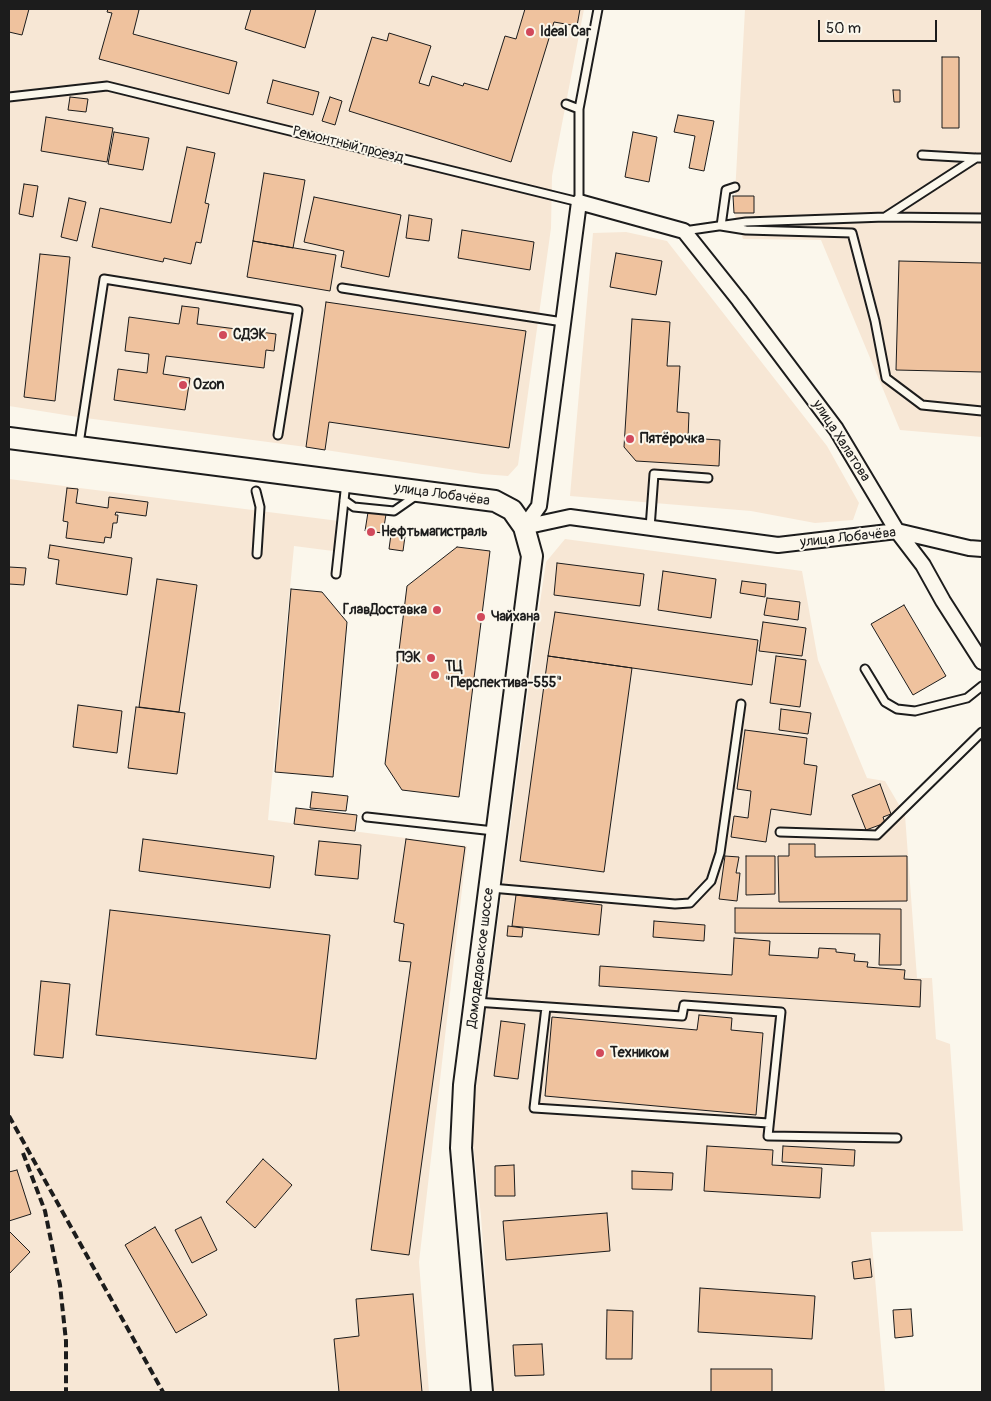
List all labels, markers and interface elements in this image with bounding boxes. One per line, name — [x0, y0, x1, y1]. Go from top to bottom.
scale bar — [821, 10, 940, 42]
text: 50 m — [826, 19, 861, 38]
place label: Ideal Car — [540, 24, 591, 40]
marker: Ideal Car — [524, 26, 536, 38]
street label: Ремонтный проезд — [291, 123, 405, 167]
place label: СДЭК — [233, 327, 266, 343]
marker: СДЭК — [217, 329, 229, 341]
place label: Ozon — [193, 377, 224, 393]
marker: Ozon — [177, 379, 189, 391]
street label: улица Халатова — [808, 397, 874, 485]
place label: Пятёрочка — [640, 431, 704, 447]
marker: Пятёрочка — [624, 433, 636, 445]
street label: улица Лобачёва — [393, 480, 491, 510]
place label: Нефтьмагистраль — [381, 524, 488, 540]
street label: улица Лобачёва — [799, 525, 897, 551]
marker: Нефтьмагистраль — [365, 526, 377, 538]
place label: ГлавДоставка — [343, 602, 427, 618]
marker: ГлавДоставка — [431, 604, 443, 616]
place label: Чайхана — [491, 609, 540, 625]
marker: Чайхана — [475, 611, 487, 623]
place label: ПЭК — [396, 650, 421, 666]
marker: ПЭК — [425, 652, 437, 664]
place label: ТЦ "Перспектива-555" — [445, 659, 562, 692]
marker: ТЦ "Перспектива-555" — [429, 669, 441, 681]
street label: Домодедовское шоссе — [464, 887, 498, 1029]
place label: Техником — [610, 1045, 669, 1061]
marker: Техником — [594, 1047, 606, 1059]

